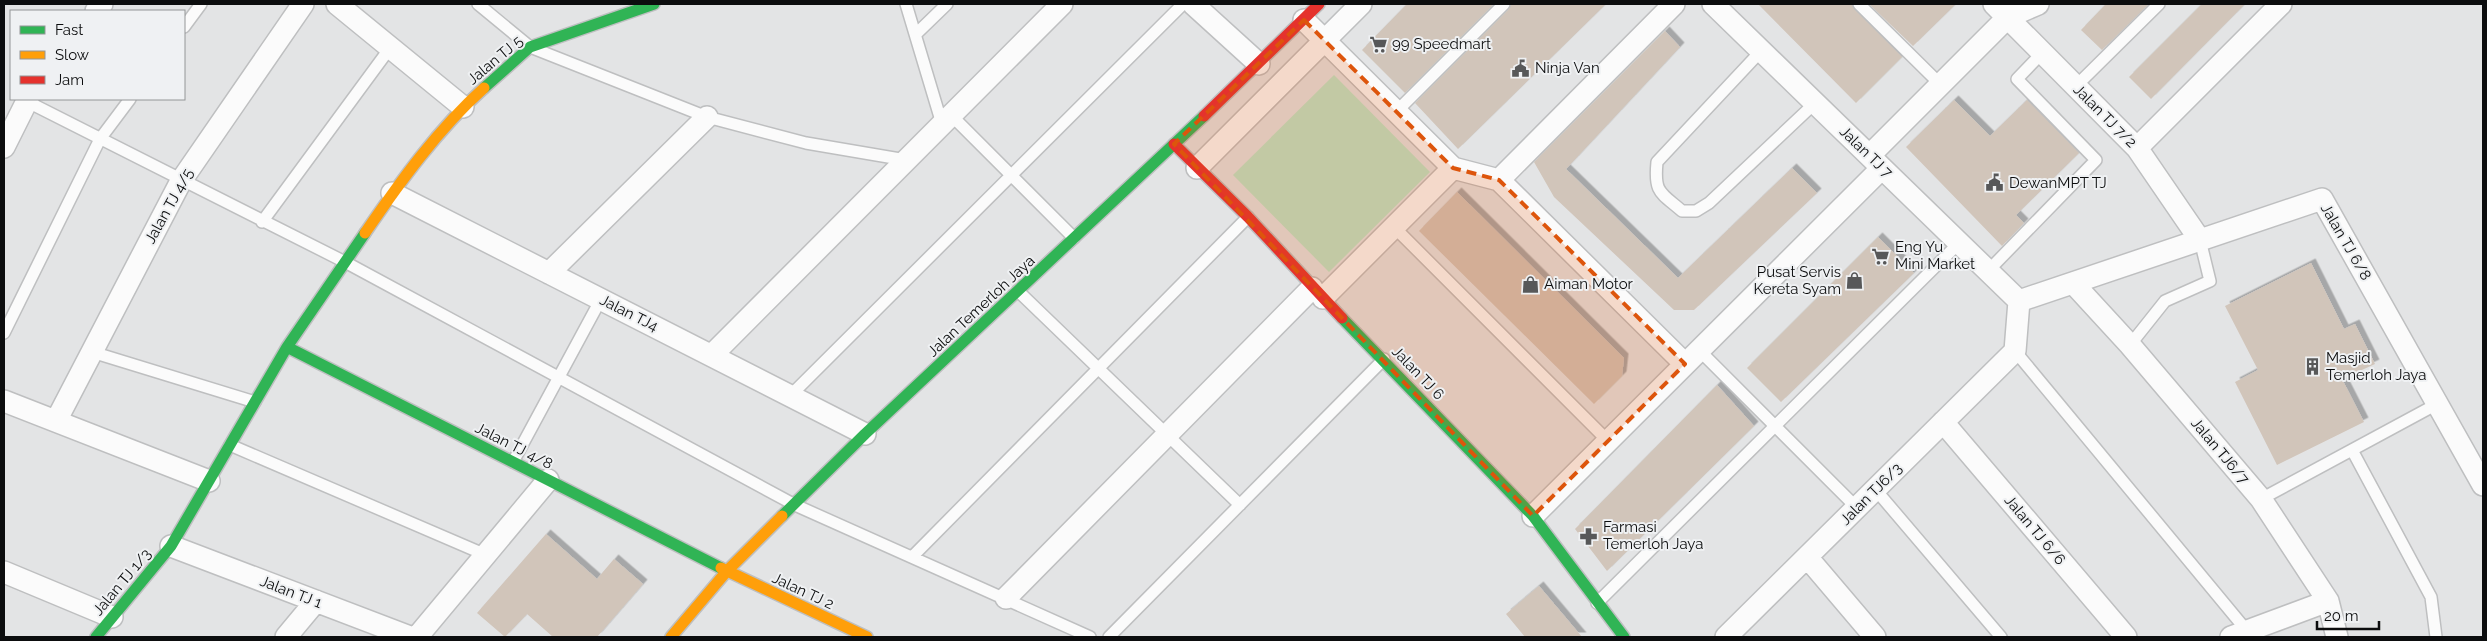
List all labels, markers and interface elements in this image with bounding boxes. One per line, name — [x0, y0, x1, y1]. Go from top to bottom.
legend — [10, 10, 185, 100]
text: Fast — [55, 21, 83, 39]
street label: Jalan TJ 5 — [464, 32, 526, 88]
supermarket icon: 99 Speedmart — [1368, 34, 1388, 54]
place label: 99 Speedmart — [1392, 35, 1491, 53]
text: Slow — [55, 46, 89, 64]
public building icon: Ninja Van — [1511, 58, 1531, 78]
place label: Ninja Van — [1535, 59, 1600, 77]
text: Jam — [55, 71, 84, 89]
street label: Jalan TJ 7/2 — [2070, 81, 2141, 152]
street label: Jalan TJ 7 — [1836, 122, 1896, 182]
street label: Jalan TJ 4/5 — [141, 165, 197, 247]
public building icon: DewanMPT TJ — [1985, 173, 2005, 193]
place label: DewanMPT TJ — [2009, 174, 2107, 192]
street label: Jalan TJ 6/8 — [2317, 201, 2375, 284]
place label: Eng Yu Mini Market — [1895, 238, 1975, 273]
supermarket icon: Eng Yu Mini Market — [1871, 246, 1891, 266]
street label: Jalan Temerloh Jaya — [924, 252, 1038, 360]
place label: Pusat Servis Kereta Syam — [1754, 263, 1841, 298]
shop icon: Pusat Servis Kereta Syam — [1845, 271, 1865, 291]
shop icon: Aiman Motor — [1520, 274, 1540, 294]
place label: Aiman Motor — [1544, 275, 1634, 293]
street label: Jalan TJ4 — [597, 291, 661, 335]
street label: Jalan TJ 6 — [1388, 342, 1448, 404]
place label: Masjid Temerloh Jaya — [2326, 349, 2426, 384]
building icon: Masjid Temerloh Jaya — [2302, 357, 2322, 377]
street label: Jalan TJ6/7 — [2187, 414, 2253, 488]
street label: Jalan TJ 4/8 — [472, 419, 556, 473]
street label: Jalan TJ6/3 — [1836, 459, 1906, 529]
street label: Jalan TJ 6/6 — [2001, 492, 2069, 568]
place label: Farmasi Temerloh Jaya — [1603, 518, 1703, 553]
pharmacy icon: Farmasi Temerloh Jaya — [1579, 526, 1599, 546]
street label: Jalan TJ 1/3 — [89, 545, 155, 619]
street label: Jalan TJ 2 — [769, 569, 837, 613]
street label: Jalan TJ 1 — [258, 572, 325, 612]
scale bar — [2317, 598, 2380, 630]
text: 20 m — [2324, 607, 2359, 625]

